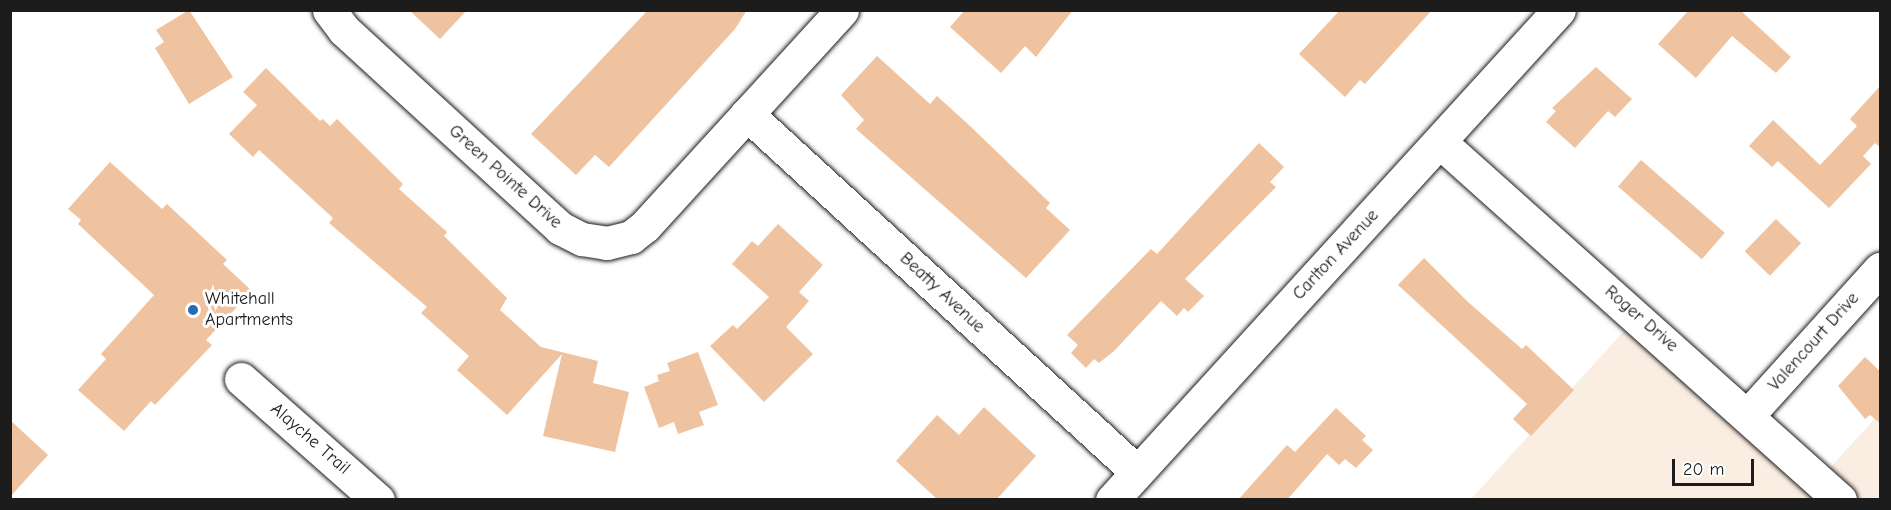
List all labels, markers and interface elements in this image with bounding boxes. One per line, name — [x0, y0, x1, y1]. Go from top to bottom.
street label: Green Pointe Drive — [444, 120, 566, 234]
street label: Carlton Avenue — [1288, 205, 1384, 305]
street label: Beatty Avenue — [895, 248, 989, 338]
street label: Roger Drive — [1600, 281, 1682, 357]
street label: Valencourt Drive — [1764, 288, 1864, 396]
place label: Whitehall Apartments — [205, 289, 293, 332]
marker: Whitehall Apartments — [186, 303, 200, 317]
street label: Alayche Trail — [266, 399, 354, 479]
scale bar — [1675, 447, 1758, 485]
text: 20 m — [1683, 459, 1724, 480]

